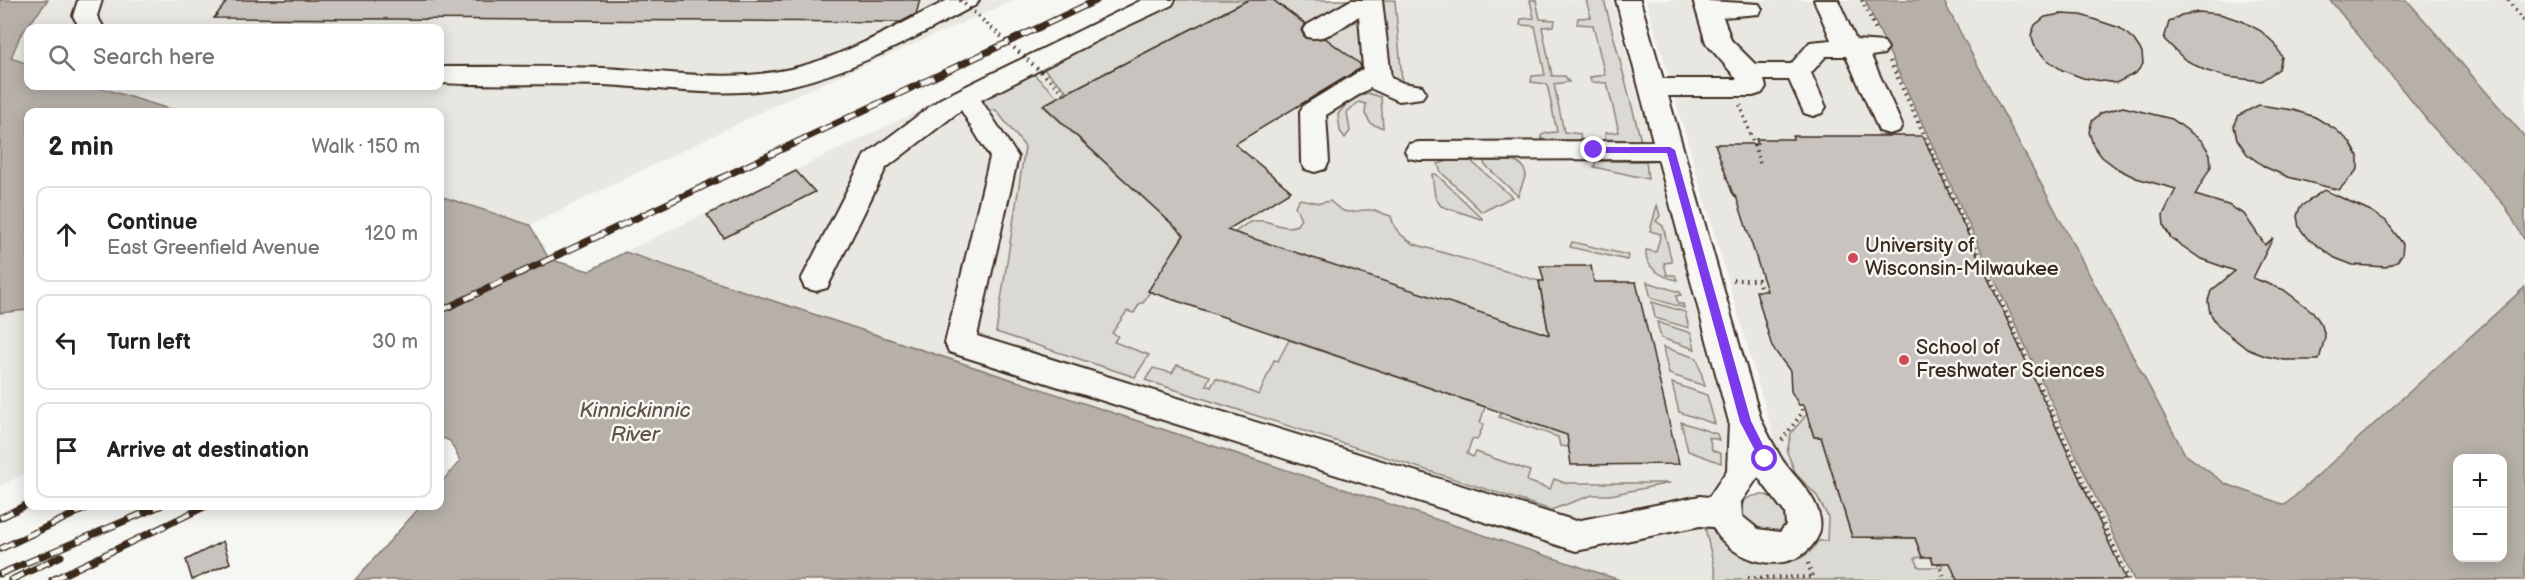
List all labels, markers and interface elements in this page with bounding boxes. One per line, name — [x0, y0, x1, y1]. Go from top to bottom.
search box — [24, 24, 444, 90]
icon: search — [45, 41, 78, 74]
text: Search here — [93, 44, 215, 71]
text: 2 min — [48, 132, 114, 163]
text: Walk · 150 m — [311, 135, 420, 159]
route end — [1580, 136, 1606, 162]
text: Continue — [107, 209, 197, 236]
icon: ahead — [50, 218, 83, 251]
text: 120 m — [365, 222, 418, 246]
place label: University of Wisconsin-Milwaukee — [1865, 234, 2059, 281]
text: East Greenfield Avenue — [107, 236, 320, 260]
marker: University of Wisconsin-Milwaukee — [1846, 251, 1860, 265]
icon: left — [50, 326, 83, 359]
text: Turn left — [107, 329, 191, 356]
text: 30 m — [372, 330, 418, 354]
place label: School of Freshwater Sciences — [1916, 336, 2105, 383]
marker: School of Freshwater Sciences — [1897, 353, 1911, 367]
water label: Kinnickinnic River — [579, 398, 691, 447]
icon: arrive — [50, 434, 83, 467]
text: Arrive at destination — [107, 437, 309, 464]
route start — [1751, 445, 1777, 471]
map controls — [2453, 454, 2507, 562]
button: + — [2453, 454, 2507, 508]
button: − — [2453, 508, 2507, 562]

